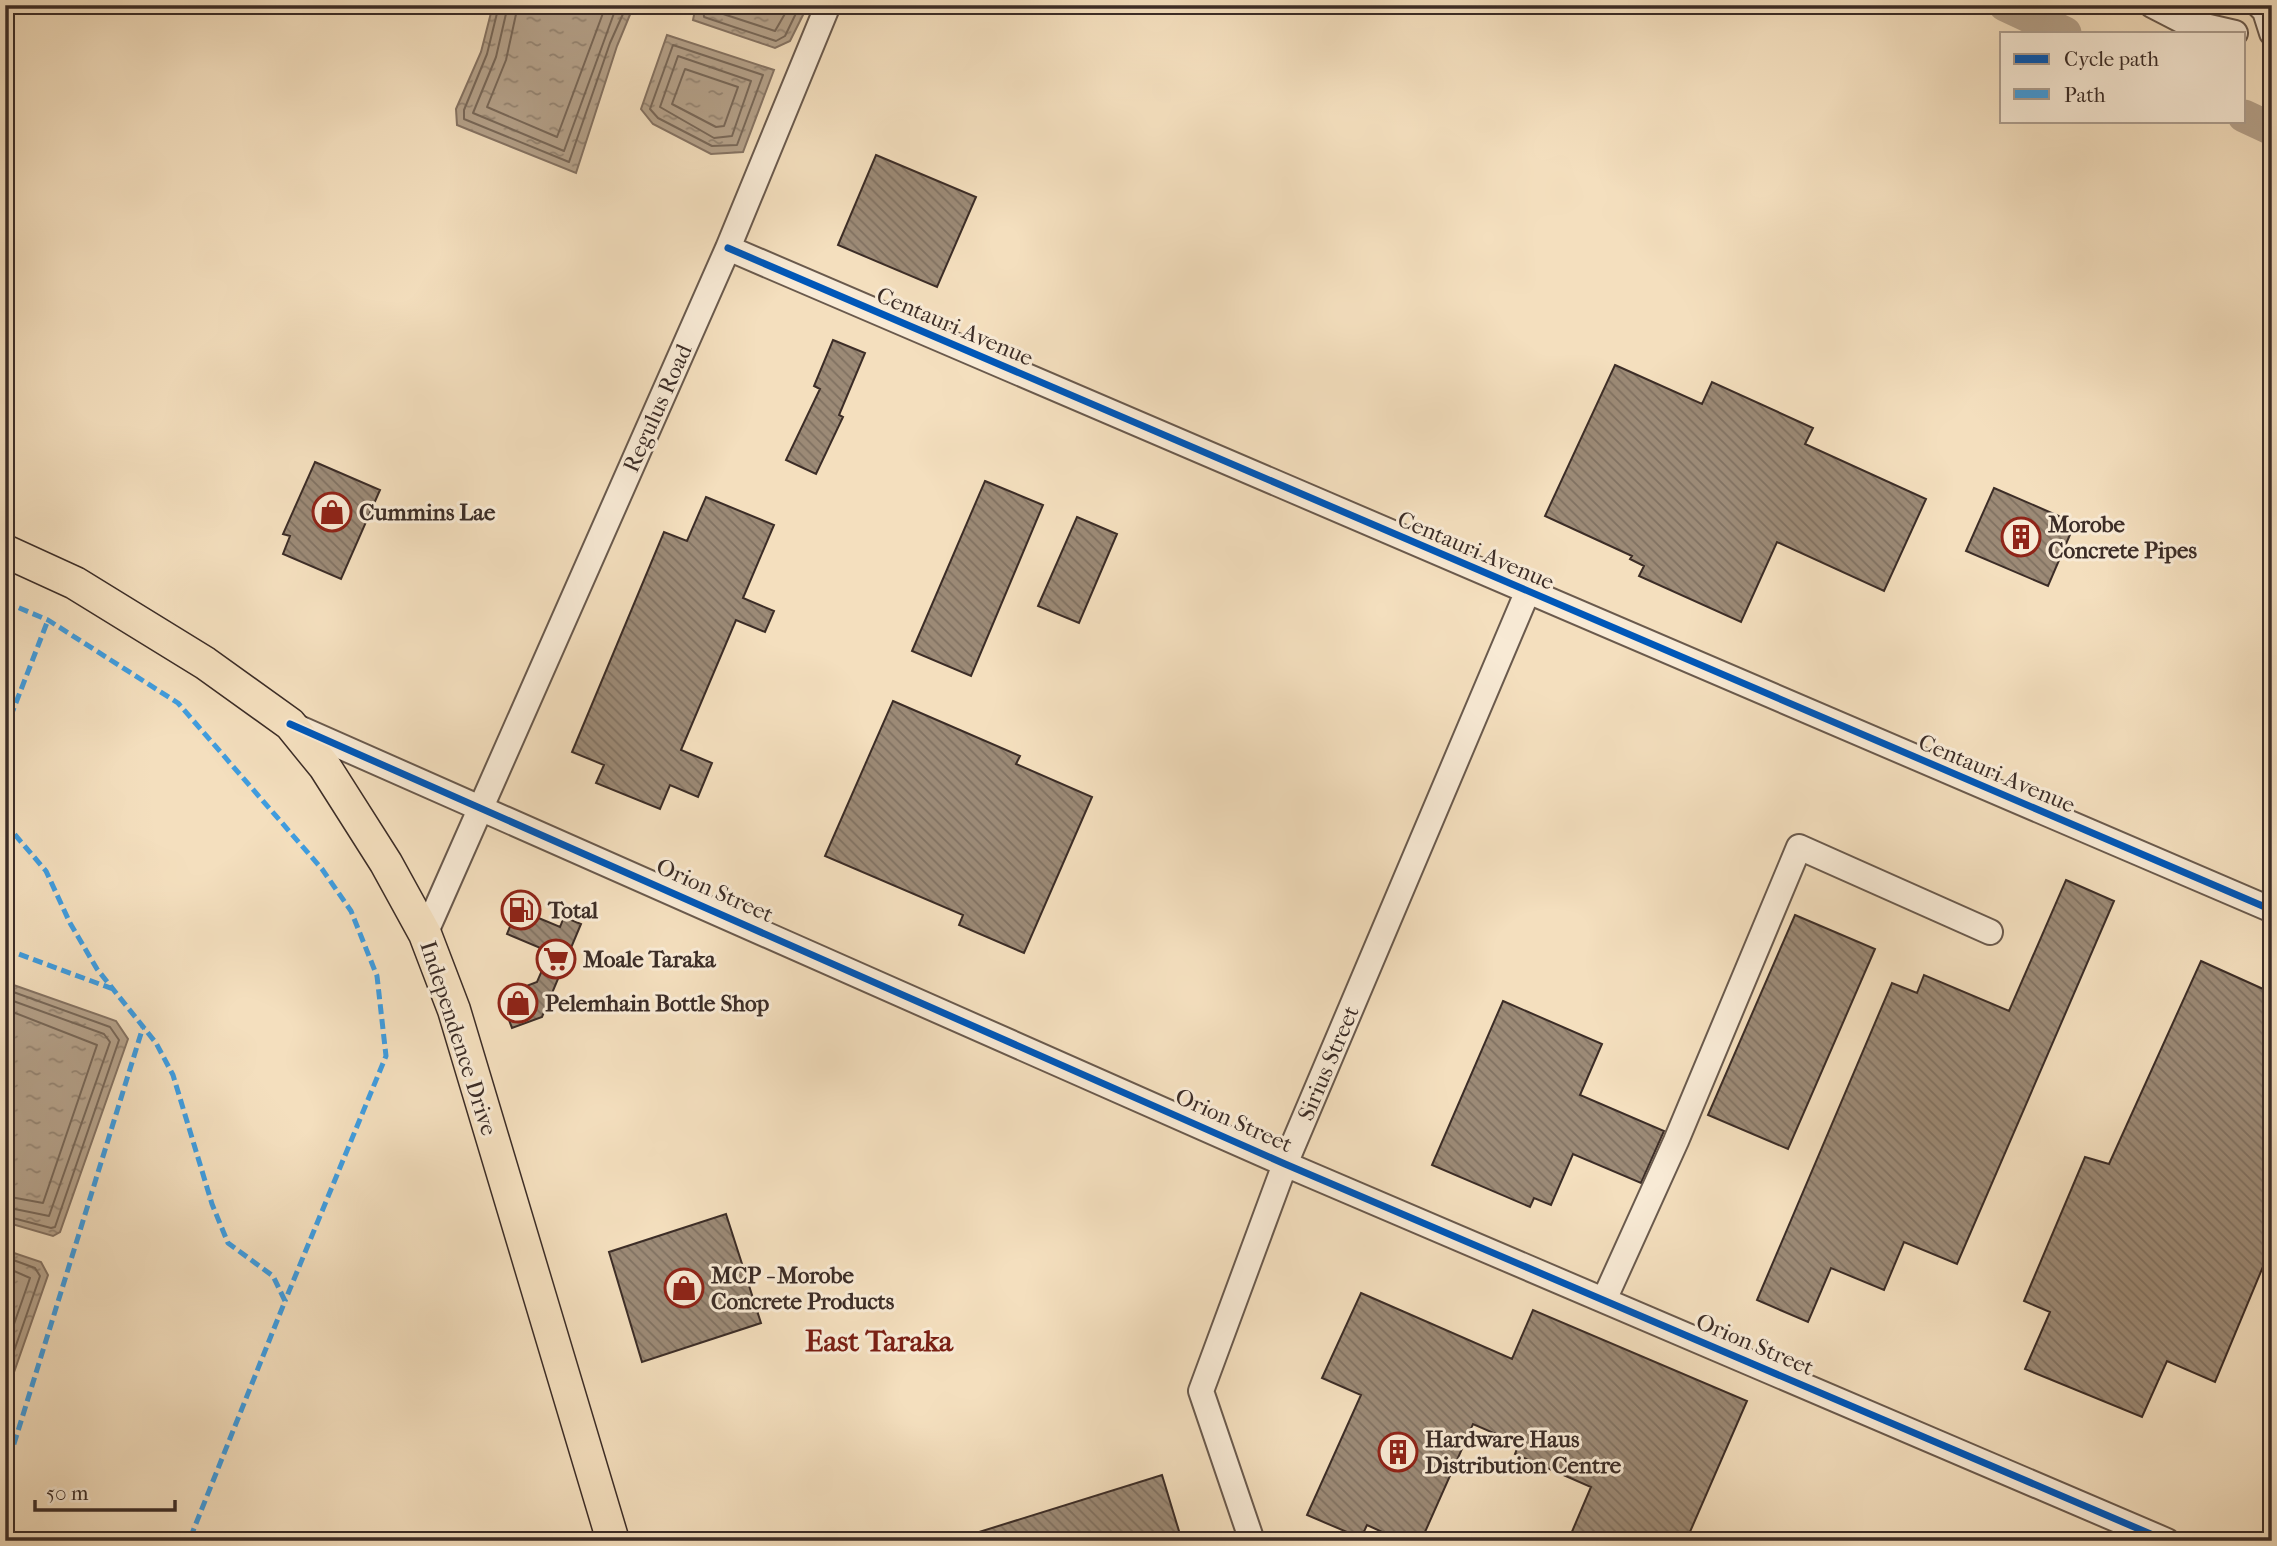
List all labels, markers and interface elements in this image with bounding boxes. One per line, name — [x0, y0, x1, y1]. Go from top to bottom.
legend — [2000, 32, 2246, 122]
text: Cycle path — [2064, 47, 2159, 71]
text: Path — [2064, 83, 2106, 107]
street label: Centauri Avenue — [872, 281, 1037, 372]
street label: Regulus Road — [617, 340, 698, 476]
shop icon: Cummins Lae — [311, 491, 353, 533]
place label: Cummins Lae — [359, 499, 496, 526]
street label: Centauri Avenue — [1393, 505, 1558, 596]
place label: Morobe Concrete Pipes — [2048, 511, 2197, 564]
building icon: Morobe Concrete Pipes — [2000, 516, 2042, 558]
street label: Centauri Avenue — [1914, 728, 2079, 819]
street label: Orion Street — [652, 853, 777, 928]
fuel station icon: Total — [500, 889, 542, 931]
place label: Total — [547, 897, 599, 924]
street label: Independence Drive — [414, 937, 503, 1139]
supermarket icon: Moale Taraka — [535, 938, 577, 980]
place label: Moale Taraka — [583, 946, 717, 973]
shop icon: Pelemhain Bottle Shop — [497, 982, 539, 1024]
place label: Pelemhain Bottle Shop — [545, 990, 770, 1017]
street label: Sirius Street — [1292, 1002, 1365, 1125]
street label: Orion Street — [1171, 1083, 1296, 1158]
place label: MCP - Morobe Concrete Products — [711, 1262, 895, 1315]
shop icon: MCP - Morobe Concrete Products — [663, 1267, 705, 1309]
street label: Orion Street — [1692, 1308, 1818, 1381]
district label: East Taraka — [805, 1324, 954, 1359]
place label: Hardware Haus Distribution Centre — [1425, 1426, 1622, 1479]
building icon: Hardware Haus Distribution Centre — [1377, 1431, 1419, 1473]
scale bar — [35, 1469, 175, 1513]
text: 50 m — [46, 1481, 89, 1505]

